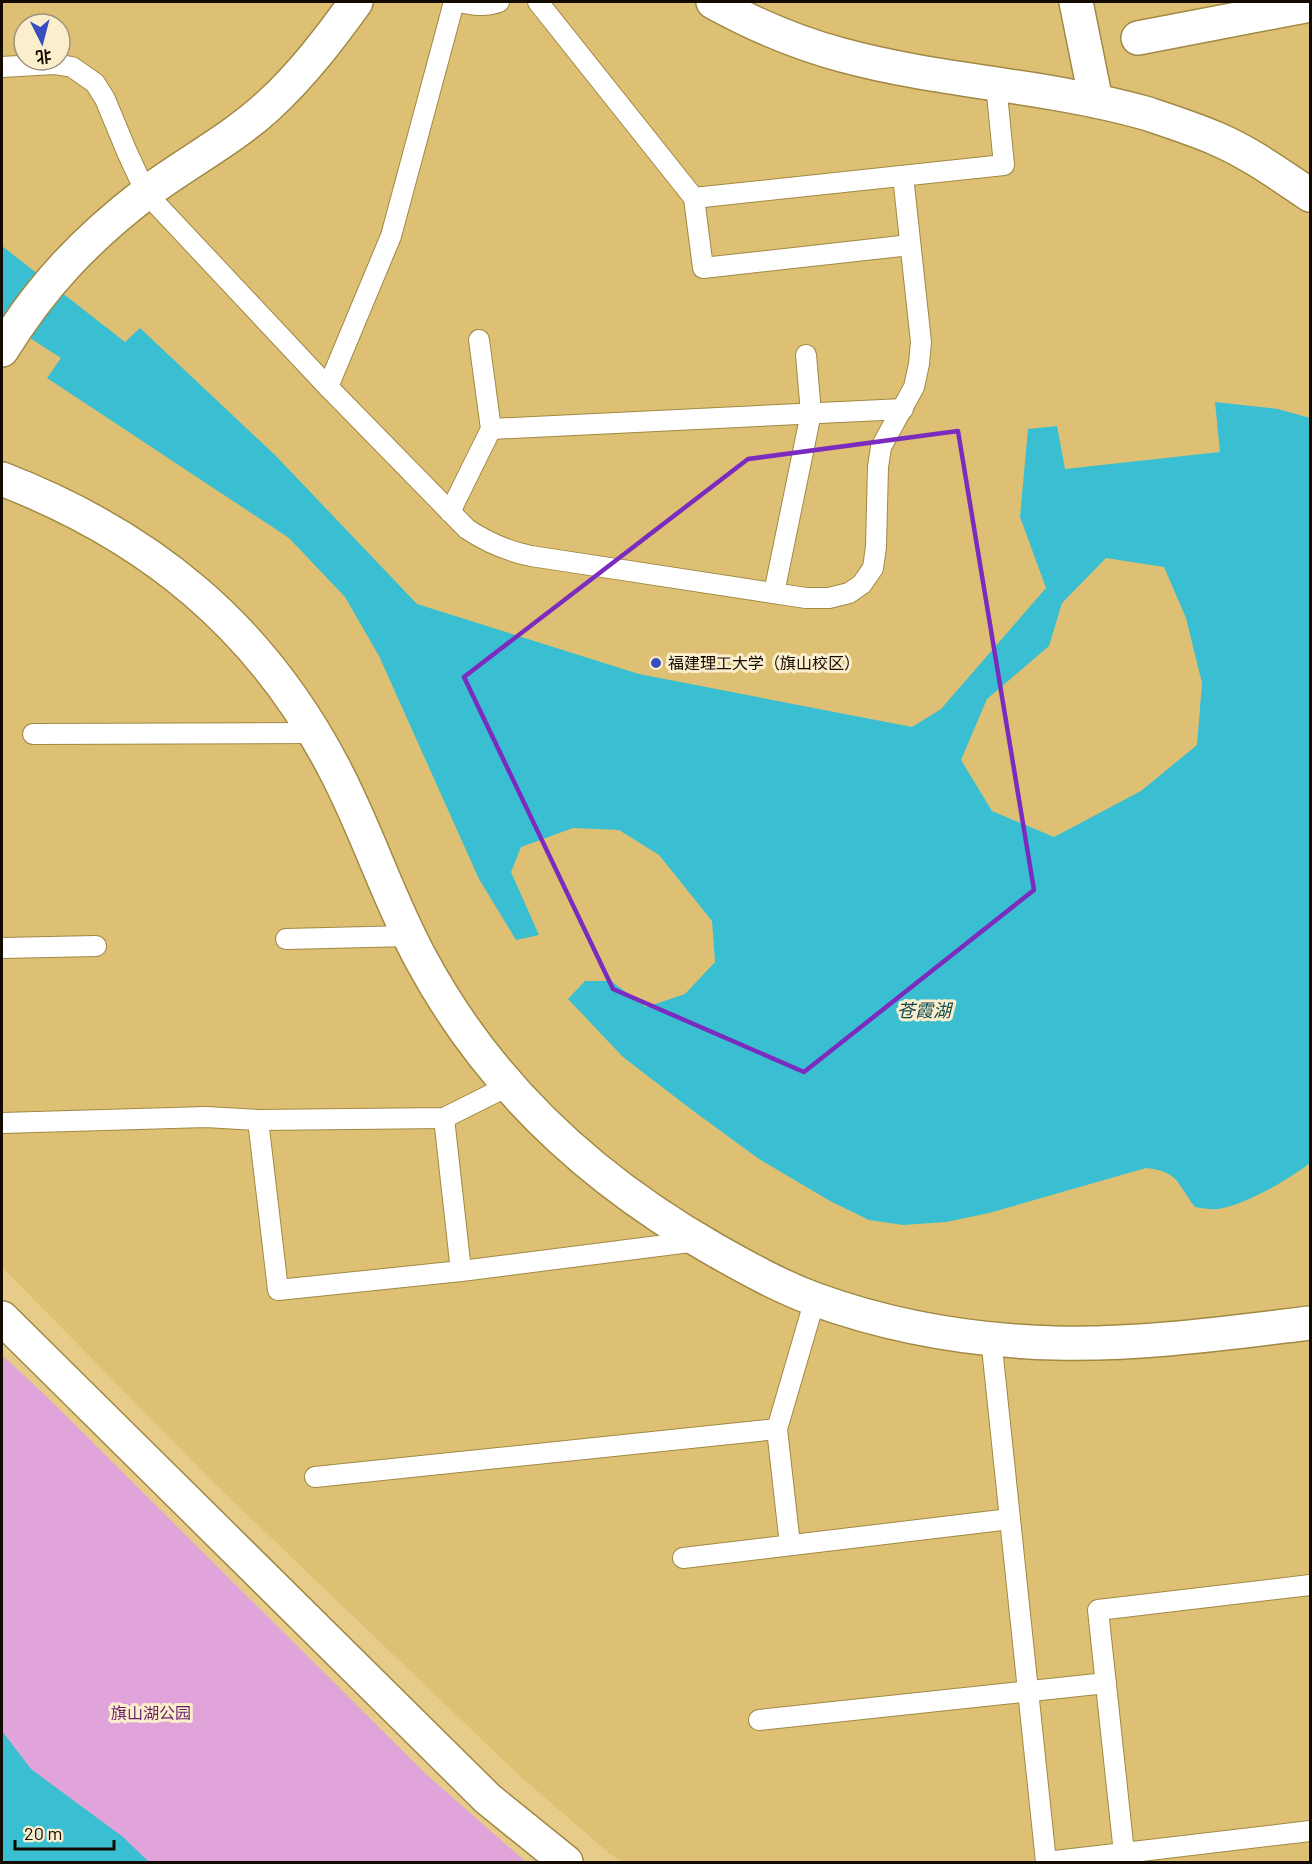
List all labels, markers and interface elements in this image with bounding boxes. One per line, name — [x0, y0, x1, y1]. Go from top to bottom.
north arrow — [12, 12, 72, 72]
text: 北 — [35, 47, 53, 68]
place label: 福建理工大学（旗山校区） — [668, 653, 860, 672]
marker: 福建理工大学（旗山校区） — [649, 656, 663, 670]
water label: 苍霞湖 — [897, 999, 954, 1021]
park label: 旗山湖公园 — [111, 1703, 191, 1722]
scale bar — [15, 1813, 114, 1851]
text: 20 m — [24, 1822, 62, 1844]

